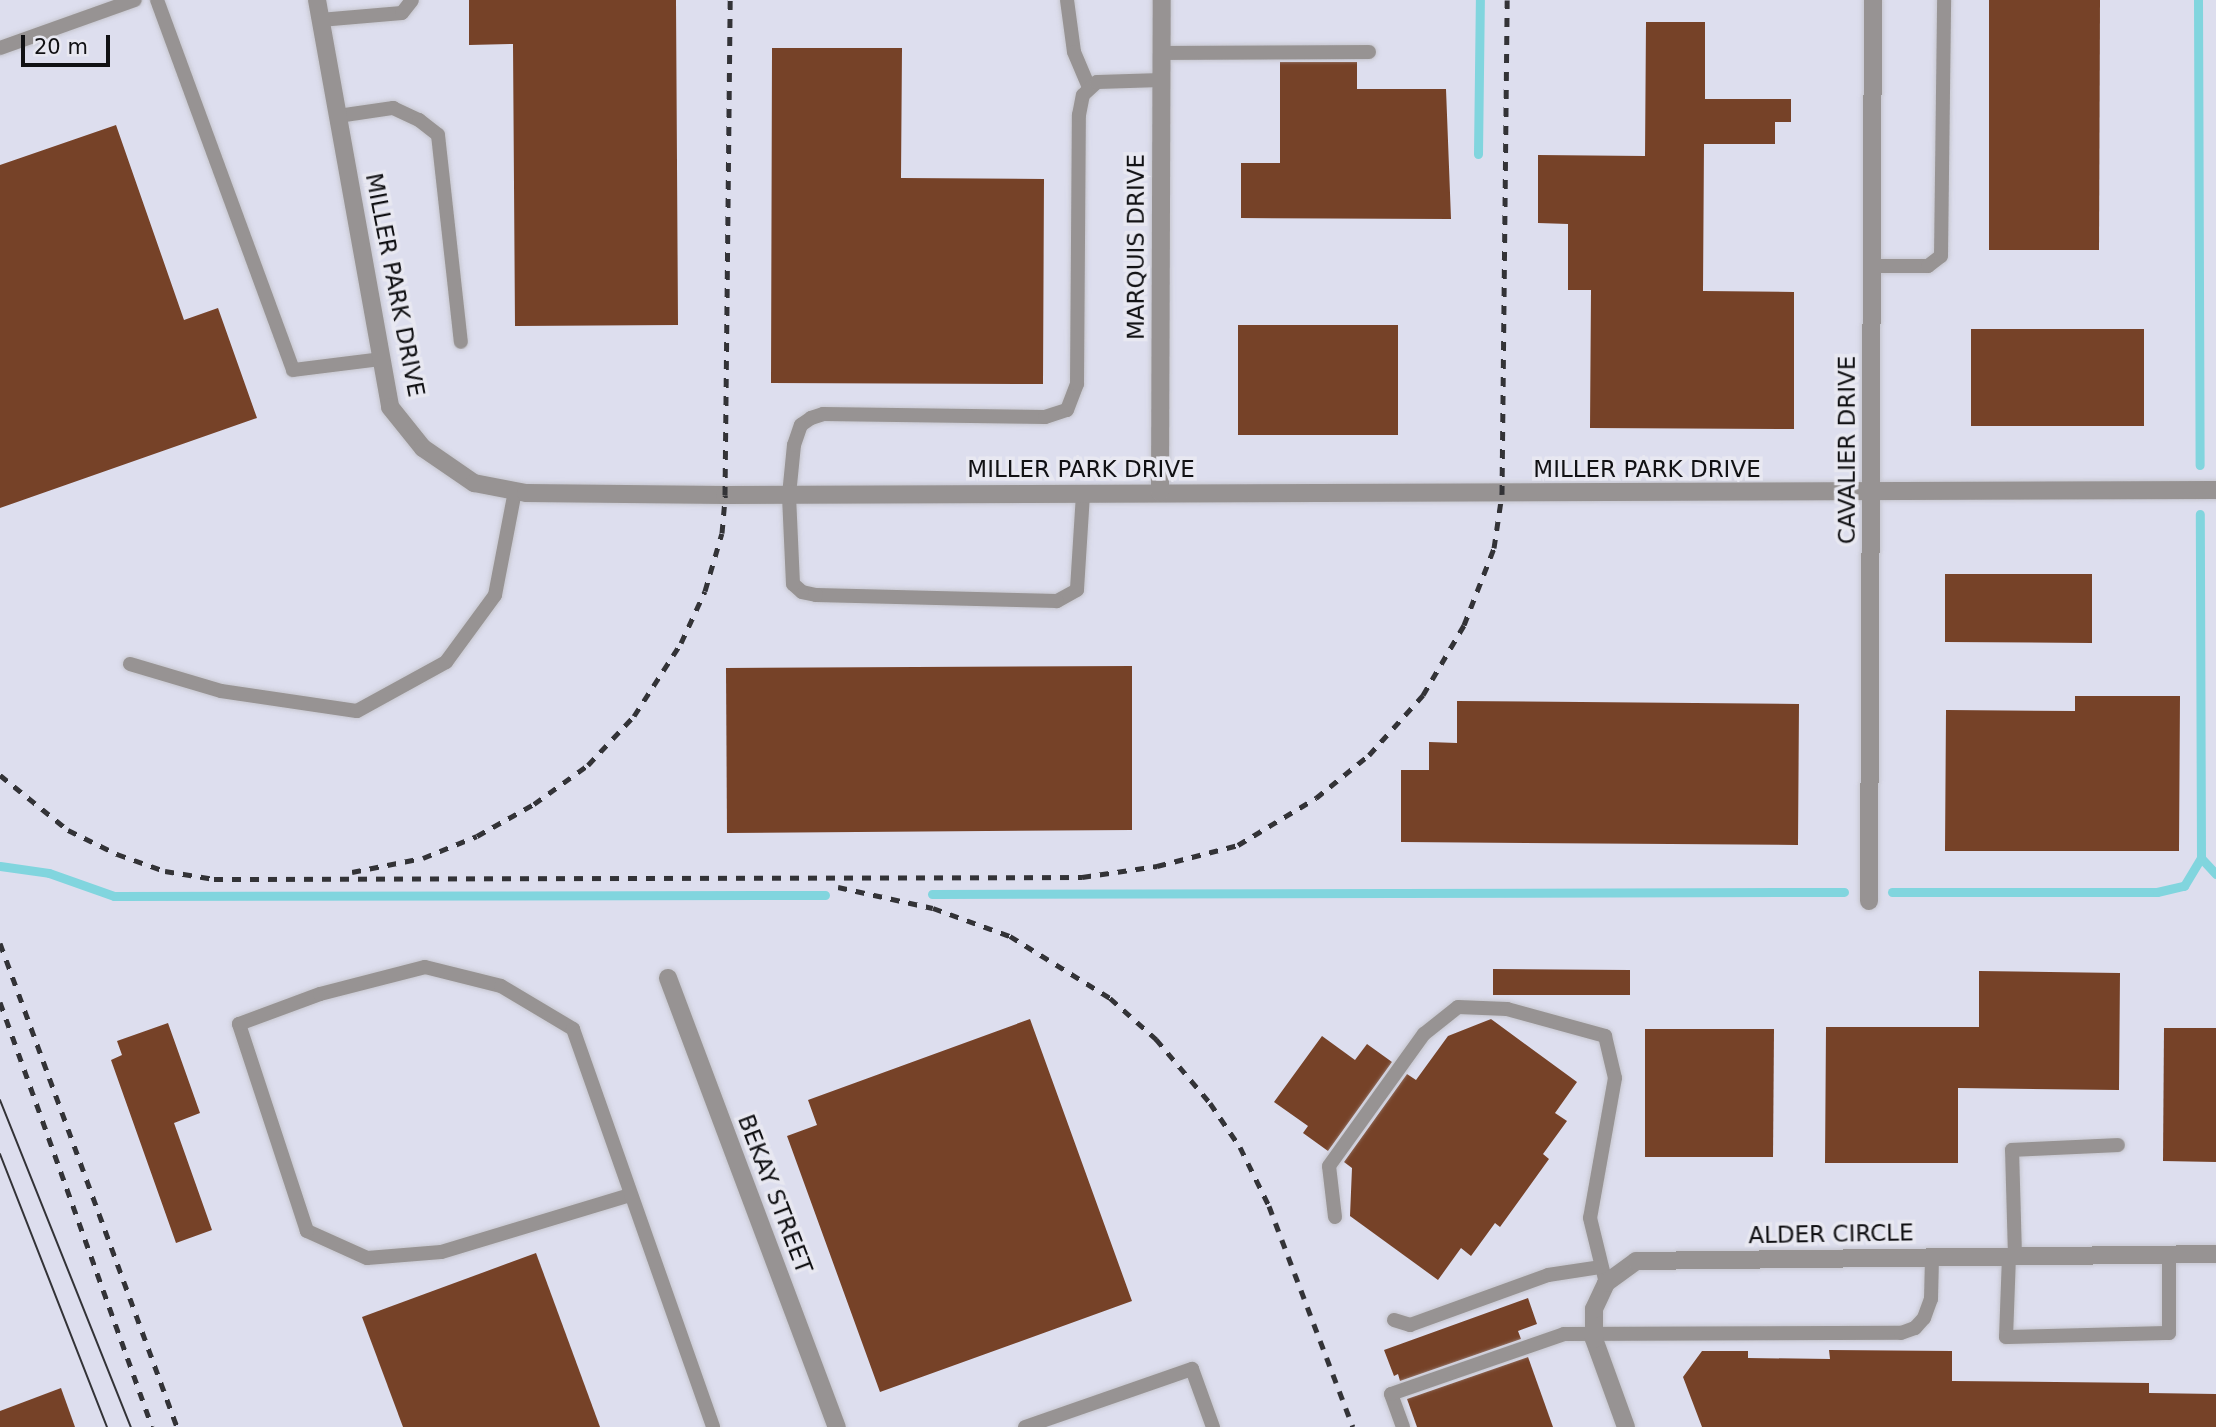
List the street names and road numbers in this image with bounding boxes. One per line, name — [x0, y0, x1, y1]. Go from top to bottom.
street label: MARQUIS DRIVE — [1122, 154, 1150, 340]
street label: MILLER PARK DRIVE — [360, 171, 430, 399]
street label: CAVALIER DRIVE — [1833, 356, 1861, 544]
street label: MILLER PARK DRIVE — [967, 455, 1195, 483]
street label: MILLER PARK DRIVE — [1533, 455, 1761, 483]
street label: BEKAY STREET — [732, 1111, 818, 1277]
street label: ALDER CIRCLE — [1748, 1219, 1914, 1249]

